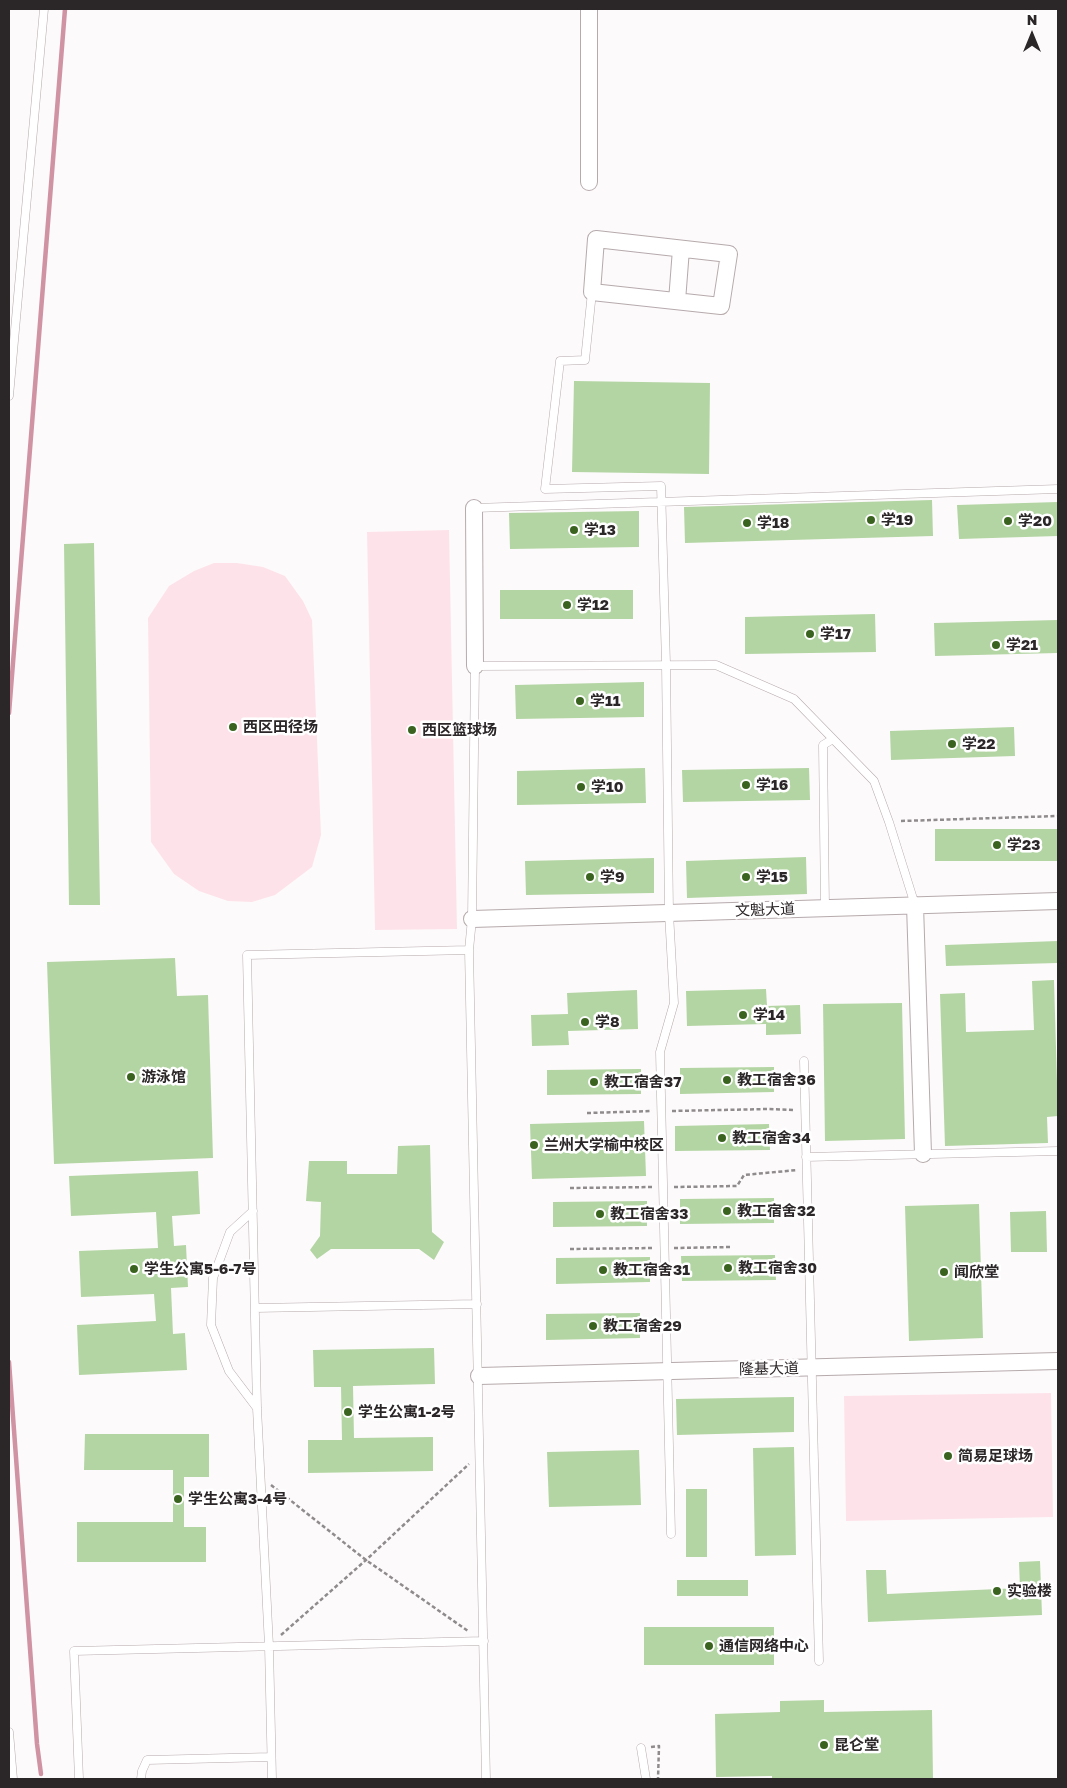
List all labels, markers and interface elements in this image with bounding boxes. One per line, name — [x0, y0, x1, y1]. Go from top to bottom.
north arrow — [1007, 10, 1057, 60]
text: N — [1027, 11, 1037, 28]
place label: 学19 — [881, 511, 913, 529]
place label: 学20 — [1018, 512, 1052, 530]
place label: 学18 — [757, 514, 789, 532]
marker: 学19 — [865, 514, 877, 526]
marker: 学20 — [1002, 515, 1014, 527]
marker: 学18 — [741, 517, 753, 529]
place label: 学13 — [584, 521, 616, 539]
marker: 学13 — [568, 524, 580, 536]
place label: 学12 — [577, 596, 609, 614]
marker: 学12 — [561, 599, 573, 611]
place label: 学17 — [820, 625, 851, 643]
marker: 学17 — [804, 628, 816, 640]
place label: 学21 — [1006, 636, 1038, 654]
marker: 学21 — [990, 639, 1002, 651]
place label: 学11 — [590, 692, 620, 710]
marker: 学11 — [574, 695, 586, 707]
place label: 西区田径场 — [243, 718, 318, 736]
marker: 西区田径场 — [227, 721, 239, 733]
place label: 西区篮球场 — [422, 721, 497, 739]
marker: 西区篮球场 — [406, 724, 418, 736]
place label: 学22 — [962, 735, 995, 753]
marker: 学22 — [946, 738, 958, 750]
place label: 学16 — [756, 776, 788, 794]
place label: 学10 — [591, 778, 623, 796]
marker: 学16 — [740, 779, 752, 791]
marker: 学10 — [575, 781, 587, 793]
place label: 学23 — [1007, 836, 1040, 854]
marker: 学23 — [991, 839, 1003, 851]
place label: 学9 — [600, 868, 625, 886]
place label: 学15 — [756, 868, 788, 886]
marker: 学9 — [584, 871, 596, 883]
marker: 学15 — [740, 871, 752, 883]
street label: 文魁大道 — [735, 900, 795, 920]
place label: 学14 — [753, 1006, 785, 1024]
marker: 学14 — [737, 1009, 749, 1021]
place label: 学8 — [595, 1013, 620, 1031]
marker: 学8 — [579, 1016, 591, 1028]
place label: 游泳馆 — [141, 1068, 186, 1086]
marker: 游泳馆 — [125, 1071, 137, 1083]
place label: 教工宿舍36 — [737, 1071, 816, 1089]
place label: 教工宿舍37 — [604, 1073, 681, 1091]
marker: 教工宿舍36 — [721, 1074, 733, 1086]
marker: 教工宿舍37 — [588, 1076, 600, 1088]
place label: 教工宿舍34 — [732, 1129, 811, 1147]
marker: 教工宿舍34 — [716, 1132, 728, 1144]
place label: 兰州大学榆中校区 — [544, 1136, 664, 1154]
marker: 兰州大学榆中校区 — [528, 1139, 540, 1151]
place label: 教工宿舍32 — [737, 1202, 815, 1220]
place label: 教工宿舍33 — [610, 1205, 688, 1223]
marker: 教工宿舍32 — [721, 1205, 733, 1217]
marker: 教工宿舍33 — [594, 1208, 606, 1220]
place label: 教工宿舍30 — [738, 1259, 817, 1277]
place label: 学生公寓5-6-7号 — [144, 1260, 256, 1278]
place label: 教工宿舍31 — [613, 1261, 690, 1279]
marker: 教工宿舍30 — [722, 1262, 734, 1274]
marker: 学生公寓5-6-7号 — [128, 1263, 140, 1275]
place label: 闻欣堂 — [954, 1263, 999, 1281]
marker: 教工宿舍31 — [597, 1264, 609, 1276]
marker: 闻欣堂 — [938, 1266, 950, 1278]
place label: 教工宿舍29 — [603, 1317, 682, 1335]
marker: 教工宿舍29 — [587, 1320, 599, 1332]
street label: 隆基大道 — [739, 1359, 799, 1379]
place label: 学生公寓1-2号 — [358, 1403, 456, 1421]
marker: 学生公寓1-2号 — [342, 1406, 354, 1418]
place label: 简易足球场 — [958, 1447, 1033, 1465]
marker: 简易足球场 — [942, 1450, 954, 1462]
place label: 学生公寓3-4号 — [188, 1490, 287, 1508]
marker: 学生公寓3-4号 — [172, 1493, 184, 1505]
place label: 实验楼 — [1007, 1582, 1052, 1600]
marker: 实验楼 — [991, 1585, 1003, 1597]
place label: 通信网络中心 — [719, 1637, 809, 1655]
marker: 通信网络中心 — [703, 1640, 715, 1652]
place label: 昆仑堂 — [834, 1736, 879, 1754]
marker: 昆仑堂 — [818, 1739, 830, 1751]

